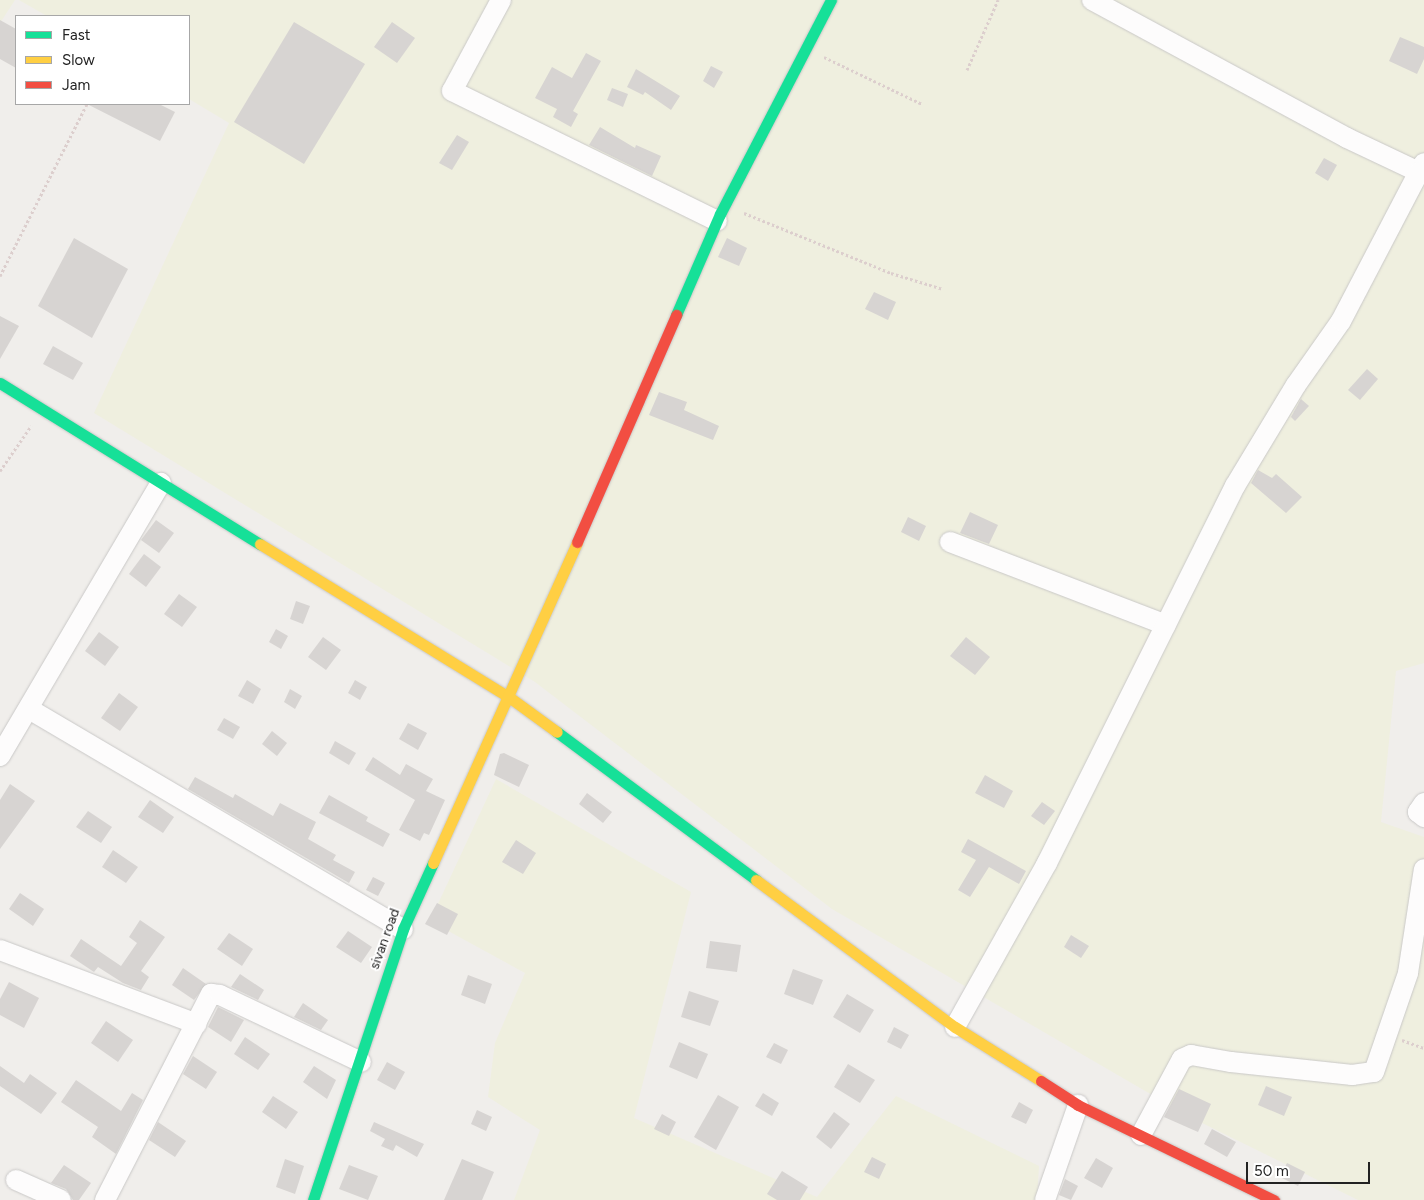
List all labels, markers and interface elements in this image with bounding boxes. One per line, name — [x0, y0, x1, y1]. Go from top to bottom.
legend — [15, 15, 190, 105]
text: Fast — [62, 26, 90, 44]
text: Slow — [62, 51, 95, 69]
text: Jam — [62, 76, 90, 94]
street label: sivan road — [366, 906, 404, 972]
scale bar — [1249, 1152, 1373, 1184]
text: 50 m — [1254, 1162, 1289, 1180]

